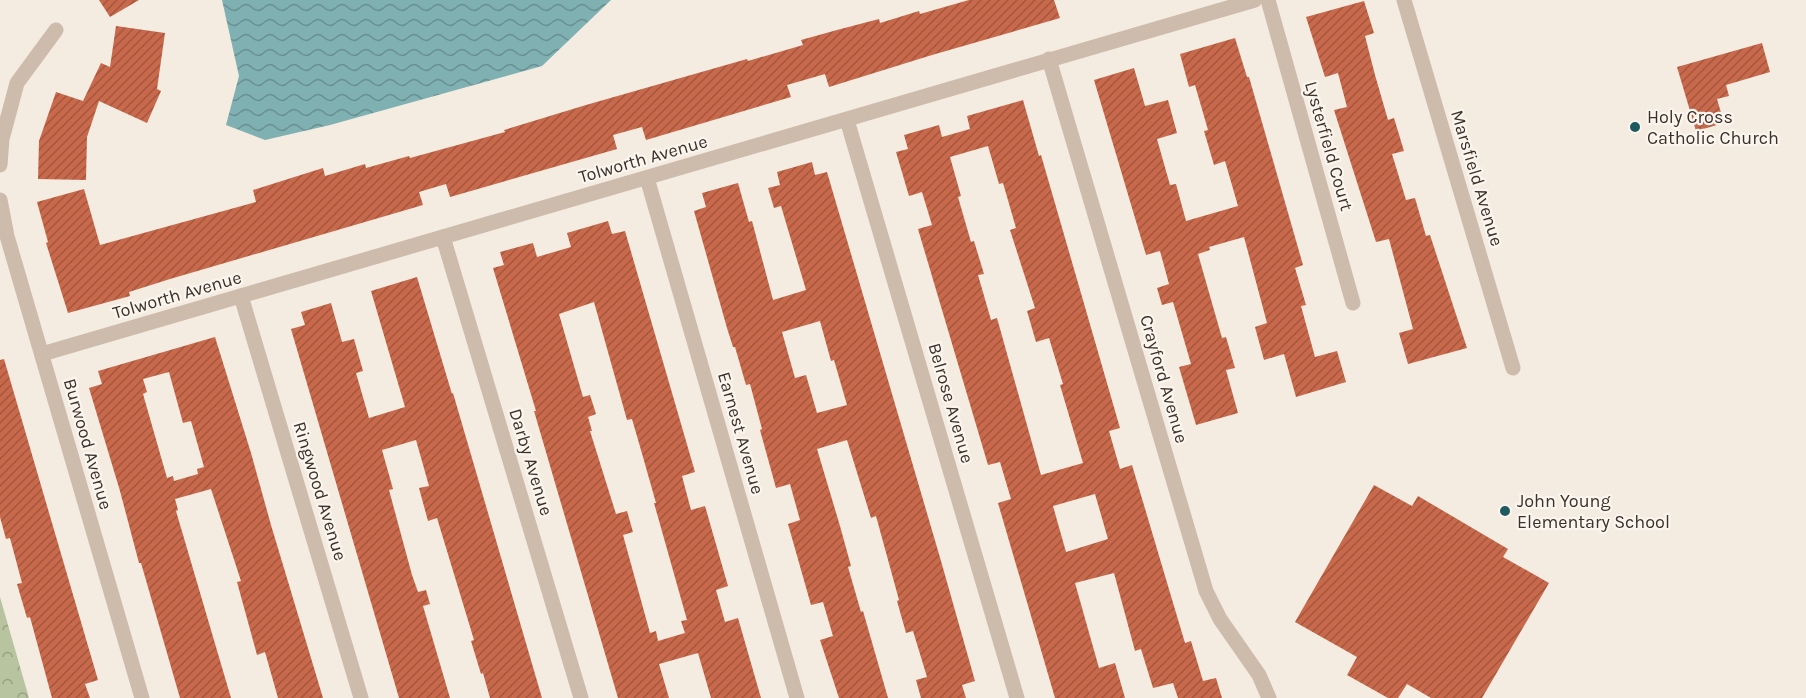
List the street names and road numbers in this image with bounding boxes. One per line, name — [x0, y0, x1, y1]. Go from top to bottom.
street label: Lysterfield Court — [1300, 79, 1358, 214]
street label: Marsfield Avenue — [1446, 107, 1508, 249]
street label: Tolworth Avenue — [576, 130, 710, 188]
street label: Tolworth Avenue — [110, 266, 244, 324]
street label: Crayford Avenue — [1135, 312, 1193, 446]
street label: Belrose Avenue — [923, 340, 979, 466]
street label: Earnest Avenue — [713, 369, 769, 497]
street label: Burwood Avenue — [59, 376, 117, 512]
street label: Darby Avenue — [504, 406, 558, 518]
street label: Ringwood Avenue — [288, 419, 352, 563]

